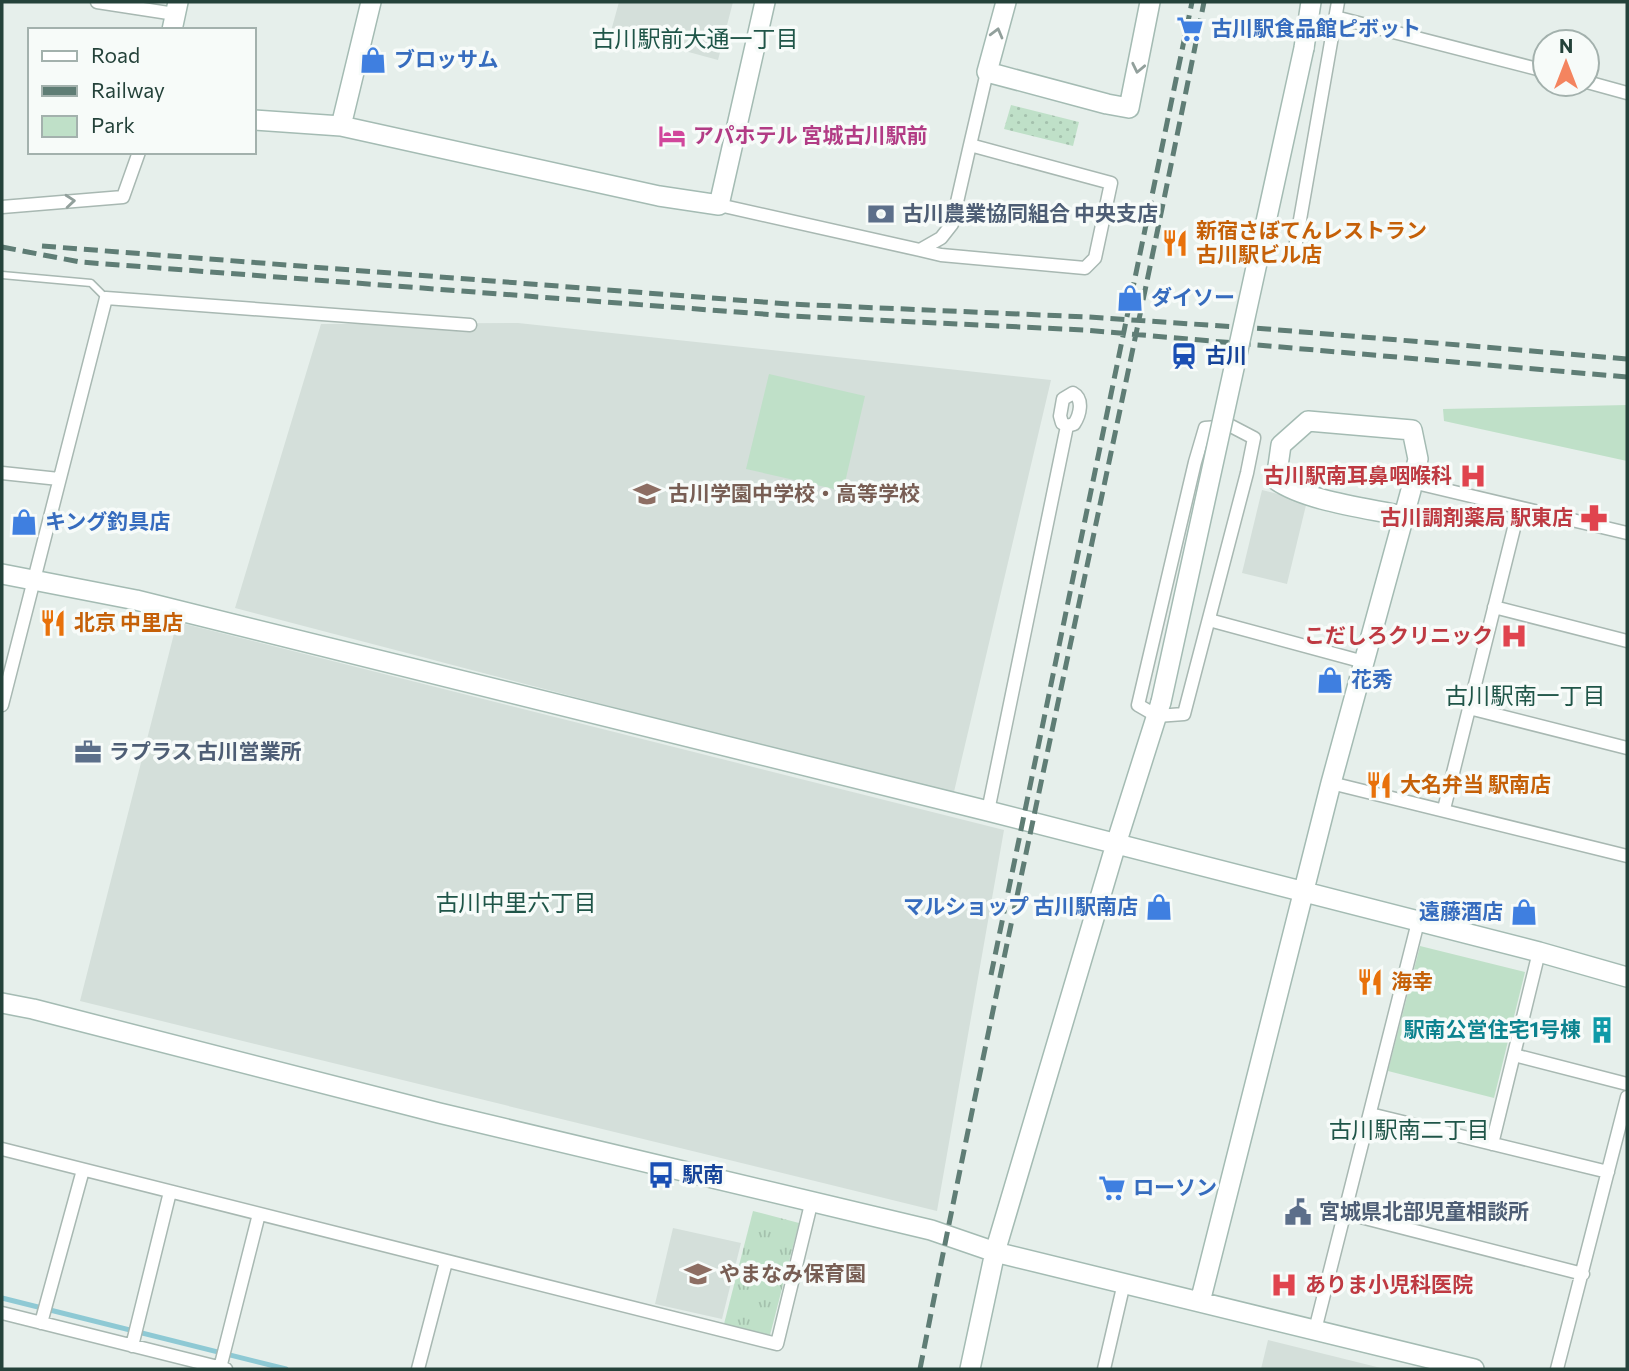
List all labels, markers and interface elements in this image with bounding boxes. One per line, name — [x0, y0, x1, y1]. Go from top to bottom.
supermarket icon: 古川駅食品館ピボット — [1175, 14, 1205, 44]
place label: 古川駅食品館ピボット — [1211, 15, 1421, 40]
district label: 古川駅前大通一丁目 — [592, 24, 799, 52]
one-way arrow — [989, 27, 1003, 39]
legend — [28, 28, 256, 154]
north arrow — [1531, 28, 1601, 98]
text: N — [1559, 34, 1573, 57]
text: Road — [91, 42, 140, 67]
shop icon: ブロッサム — [358, 45, 388, 75]
place label: ブロッサム — [394, 46, 499, 71]
one-way arrow — [1131, 62, 1146, 74]
text: Railway — [91, 77, 165, 102]
text: Park — [91, 112, 135, 137]
hotel icon: アパホテル 宮城古川駅前 — [657, 121, 687, 151]
place label: アパホテル 宮城古川駅前 — [693, 122, 928, 147]
one-way arrow — [65, 194, 76, 209]
bank icon: 古川農業協同組合 中央支店 — [866, 199, 896, 229]
place label: 古川農業協同組合 中央支店 — [902, 200, 1158, 225]
place label: 新宿さぼてんレストラン 古川駅ビル店 — [1196, 217, 1427, 266]
restaurant icon: 新宿さぼてんレストラン 古川駅ビル店 — [1160, 228, 1190, 258]
shop icon: ダイソー — [1115, 283, 1145, 313]
place label: ダイソー — [1151, 284, 1235, 309]
station icon: 古川 — [1169, 341, 1199, 371]
place label: 古川 — [1205, 342, 1247, 367]
hospital icon: 古川駅南耳鼻咽喉科 — [1458, 461, 1488, 491]
place label: 古川駅南耳鼻咽喉科 — [1263, 462, 1452, 487]
school or university icon: 古川学園中学校・高等学校 — [632, 479, 662, 509]
place label: 古川学園中学校・高等学校 — [668, 480, 920, 505]
pharmacy icon: 古川調剤薬局 駅東店 — [1579, 503, 1609, 533]
place label: 古川調剤薬局 駅東店 — [1380, 504, 1573, 529]
shop icon: キング釣具店 — [9, 507, 39, 537]
place label: キング釣具店 — [45, 508, 170, 533]
restaurant icon: 北京 中里店 — [38, 608, 68, 638]
place label: 北京 中里店 — [74, 609, 183, 634]
hospital icon: こだしろクリニック — [1499, 621, 1529, 651]
place label: こだしろクリニック — [1304, 622, 1493, 647]
shop icon: 花秀 — [1315, 665, 1345, 695]
place label: 花秀 — [1351, 666, 1393, 691]
district label: 古川駅南一丁目 — [1445, 681, 1606, 709]
office icon: ラプラス 古川営業所 — [73, 737, 103, 767]
place label: ラプラス 古川営業所 — [109, 738, 302, 763]
restaurant icon: 大名弁当 駅南店 — [1364, 770, 1394, 800]
place label: 大名弁当 駅南店 — [1400, 771, 1551, 796]
district label: 古川中里六丁目 — [436, 888, 597, 916]
shop icon: マルショップ 古川駅南店 — [1144, 892, 1174, 922]
place label: マルショップ 古川駅南店 — [903, 893, 1138, 918]
shop icon: 遠藤酒店 — [1509, 897, 1539, 927]
place label: 遠藤酒店 — [1419, 898, 1503, 923]
restaurant icon: 海幸 — [1355, 967, 1385, 997]
place label: 海幸 — [1391, 968, 1433, 993]
building icon: 駅南公営住宅1号棟 — [1587, 1015, 1617, 1045]
place label: 駅南公営住宅1号棟 — [1403, 1016, 1581, 1041]
district label: 古川駅南二丁目 — [1329, 1115, 1490, 1143]
bus stop icon: 駅南 — [646, 1160, 676, 1190]
place label: 駅南 — [682, 1161, 724, 1186]
supermarket icon: ローソン — [1097, 1173, 1127, 1203]
place label: ローソン — [1133, 1174, 1217, 1199]
public building icon: 宮城県北部児童相談所 — [1283, 1197, 1313, 1227]
place label: 宮城県北部児童相談所 — [1319, 1198, 1529, 1223]
school or university icon: やまなみ保育園 — [683, 1259, 713, 1289]
place label: やまなみ保育園 — [719, 1260, 866, 1285]
hospital icon: ありま小児科医院 — [1269, 1270, 1299, 1300]
place label: ありま小児科医院 — [1305, 1271, 1473, 1296]

